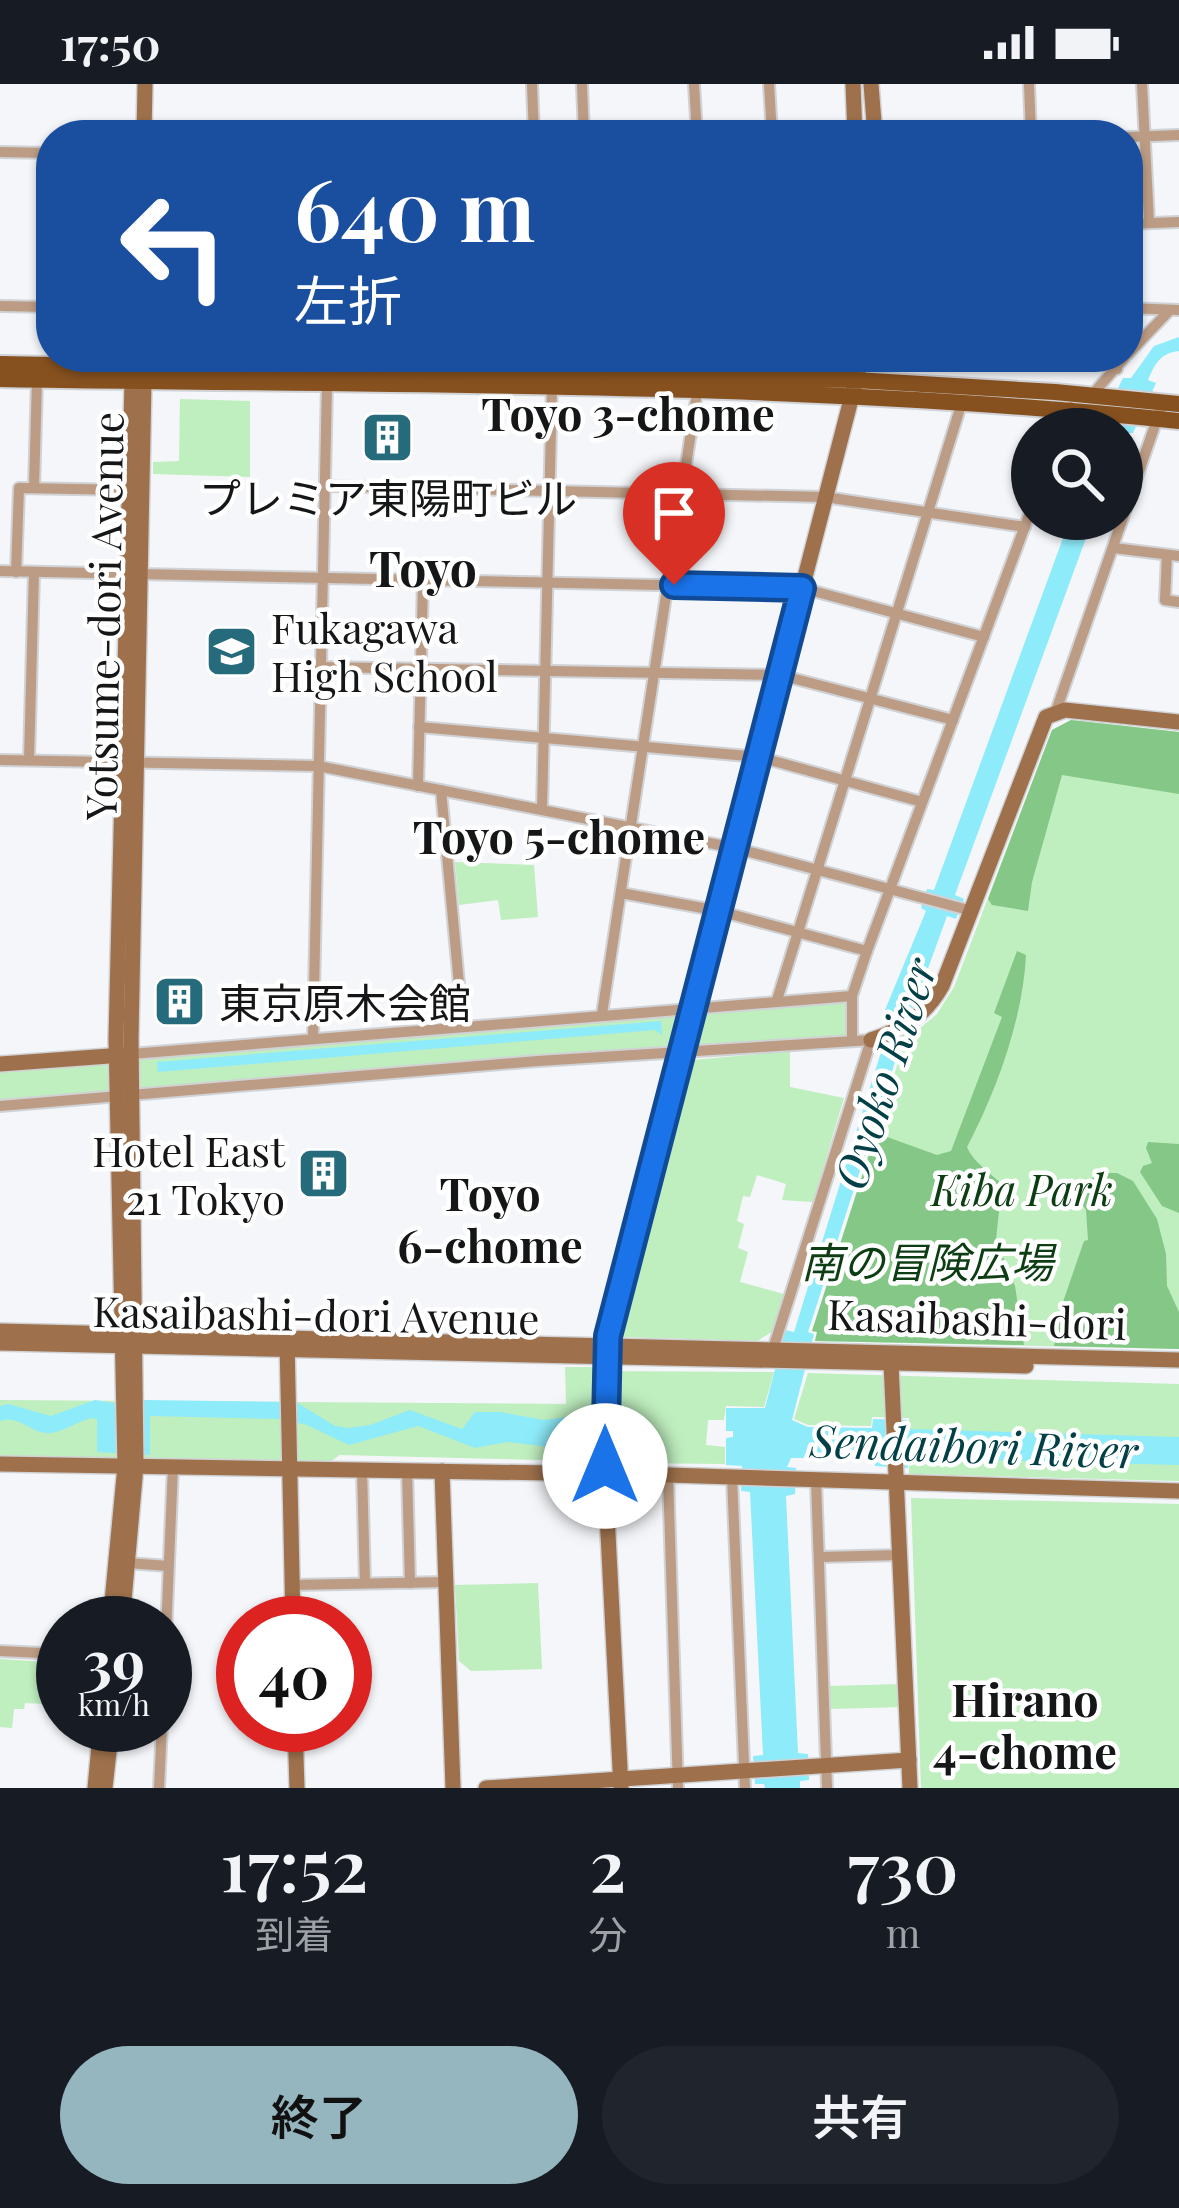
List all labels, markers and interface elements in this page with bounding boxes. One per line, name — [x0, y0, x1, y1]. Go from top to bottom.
text: 17:50 — [60, 12, 160, 72]
text: 640 m — [294, 151, 535, 263]
icon: left — [96, 168, 252, 324]
text: 左折 — [294, 263, 402, 335]
district label: Toyo 3-chome — [481, 382, 775, 442]
map controls — [1011, 408, 1143, 540]
button: search — [1011, 408, 1143, 540]
building icon: プレミア東陽町ビル — [360, 410, 416, 466]
street label: Yotsume-dori Avenue — [71, 411, 135, 822]
pin — [623, 462, 725, 585]
place label: プレミア東陽町ビル — [199, 469, 577, 525]
icon: arrive — [641, 480, 707, 546]
district label: Toyo — [369, 535, 477, 599]
place label: Fukagawa High School — [271, 599, 498, 703]
school or university icon: Fukagawa High School — [204, 623, 260, 679]
district label: Toyo 5-chome — [413, 805, 705, 865]
water label: Oyoko River — [818, 948, 949, 1196]
building icon: 東京原木会館 — [152, 974, 208, 1030]
place label: 東京原木会館 — [219, 974, 471, 1030]
place label: Hotel East 21 Tokyo — [92, 1122, 286, 1226]
building icon: Hotel East 21 Tokyo — [296, 1146, 352, 1202]
park label: Kiba Park — [929, 1161, 1113, 1217]
district label: Toyo 6-chome — [397, 1162, 583, 1274]
park label: 南の冒険広場 — [801, 1233, 1057, 1289]
street label: Kasaibashi-dori Avenue — [92, 1282, 540, 1346]
street label: Kasaibashi-dori — [826, 1285, 1128, 1351]
position arrow — [542, 1403, 668, 1529]
water label: Sendaibori River — [808, 1408, 1141, 1480]
speed limit sign: 40 — [216, 1596, 372, 1752]
text: 39 — [83, 1619, 145, 1699]
district label: Hirano 4-chome — [933, 1668, 1117, 1780]
text: km/h — [78, 1684, 150, 1724]
text: 17:52 — [220, 1814, 368, 1910]
text: 2 — [590, 1814, 626, 1910]
text: 730 — [848, 1816, 959, 1912]
text: m — [886, 1906, 920, 1958]
text: 到着 — [255, 1907, 333, 1959]
text: 分 — [588, 1907, 627, 1959]
button: 終了 — [60, 2046, 578, 2184]
button: 共有 — [602, 2046, 1119, 2184]

